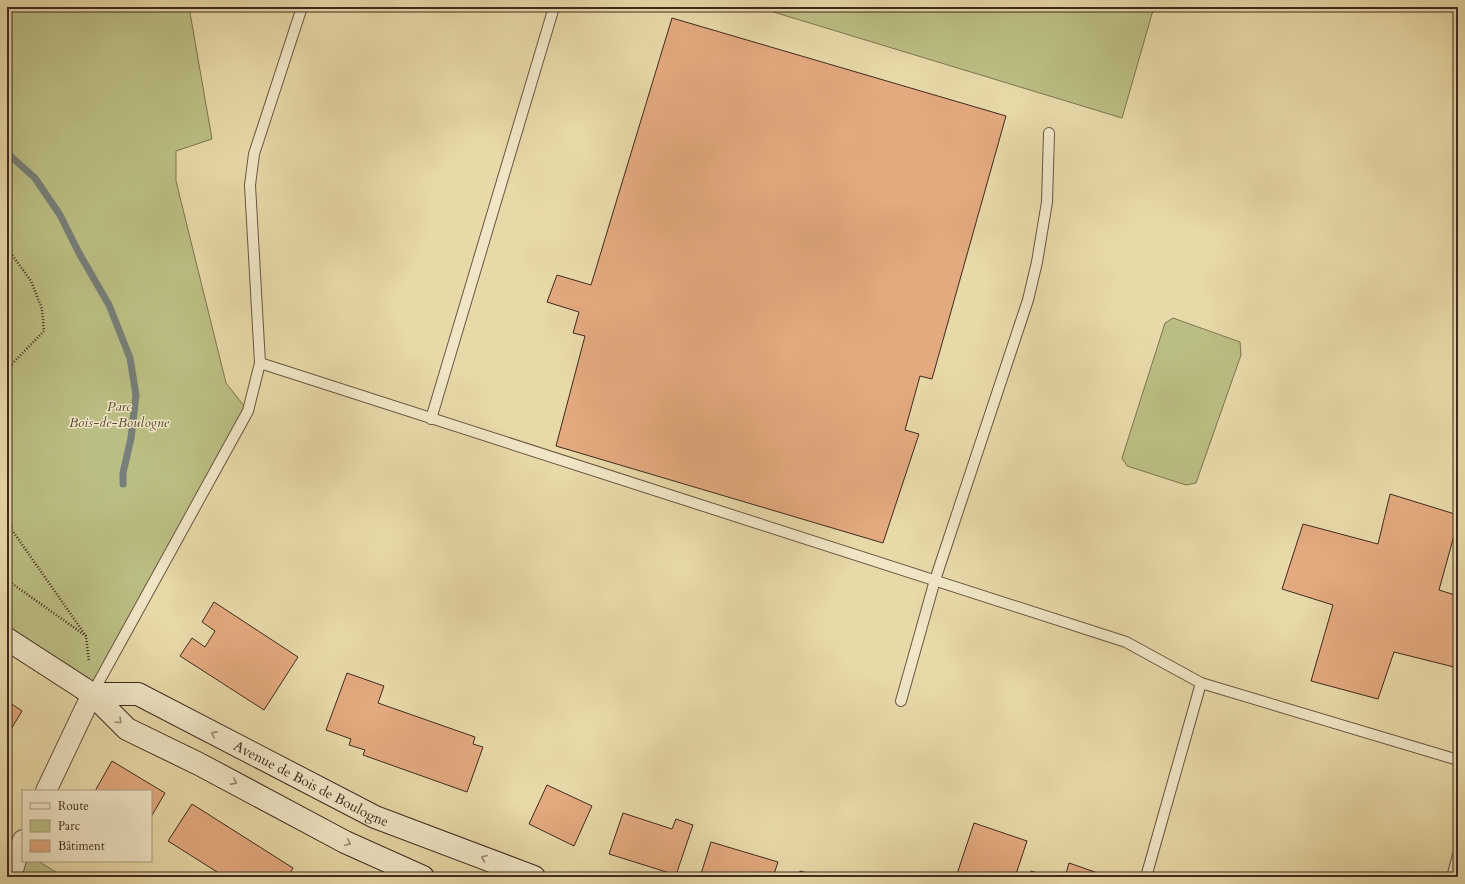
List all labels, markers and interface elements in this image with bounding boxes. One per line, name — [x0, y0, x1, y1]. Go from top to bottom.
park label: Parc Bois-de-Boulogne — [69, 397, 170, 432]
one-way arrow — [114, 716, 122, 724]
one-way arrow — [211, 731, 218, 738]
street label: Avenue de Bois de Boulogne — [230, 736, 391, 831]
one-way arrow — [229, 777, 237, 785]
legend — [22, 790, 152, 862]
text: Route — [58, 798, 89, 814]
text: Parc — [58, 818, 81, 834]
text: Bâtiment — [58, 838, 105, 854]
one-way arrow — [344, 838, 352, 846]
one-way arrow — [481, 855, 488, 863]

